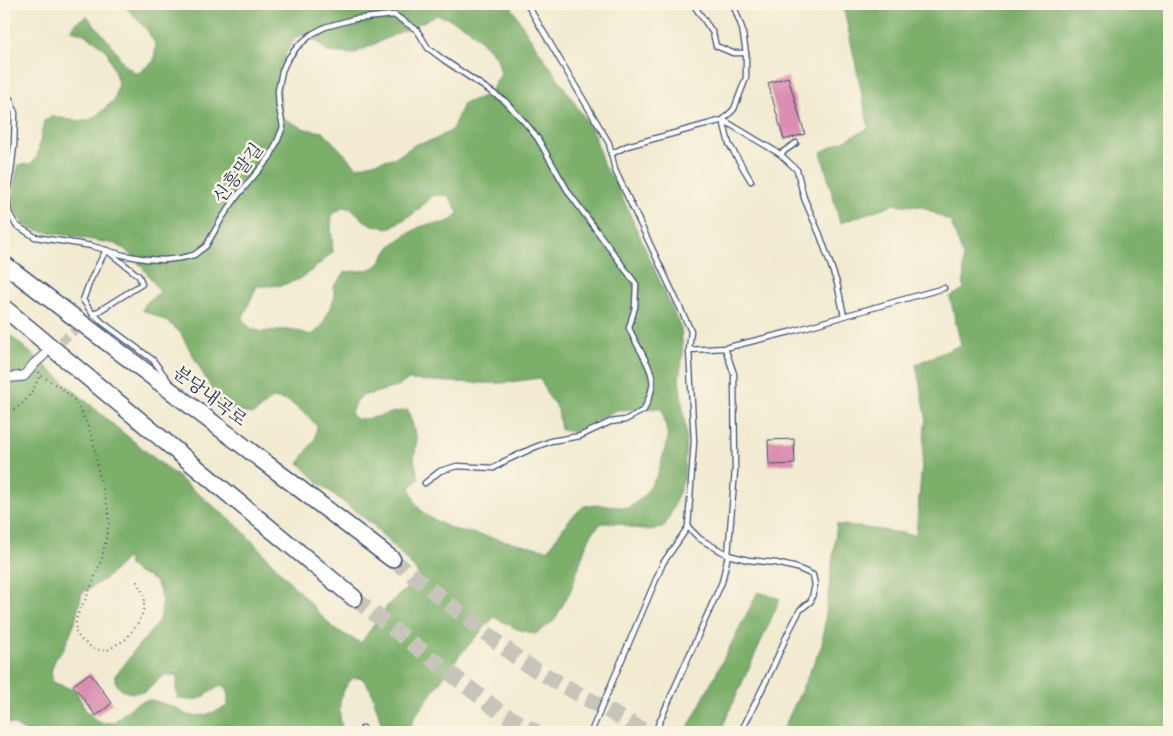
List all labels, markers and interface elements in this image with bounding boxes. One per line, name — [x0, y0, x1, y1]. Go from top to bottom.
street label: 신흥말길 — [209, 139, 269, 208]
street label: 분당내곡로 — [168, 362, 251, 432]

